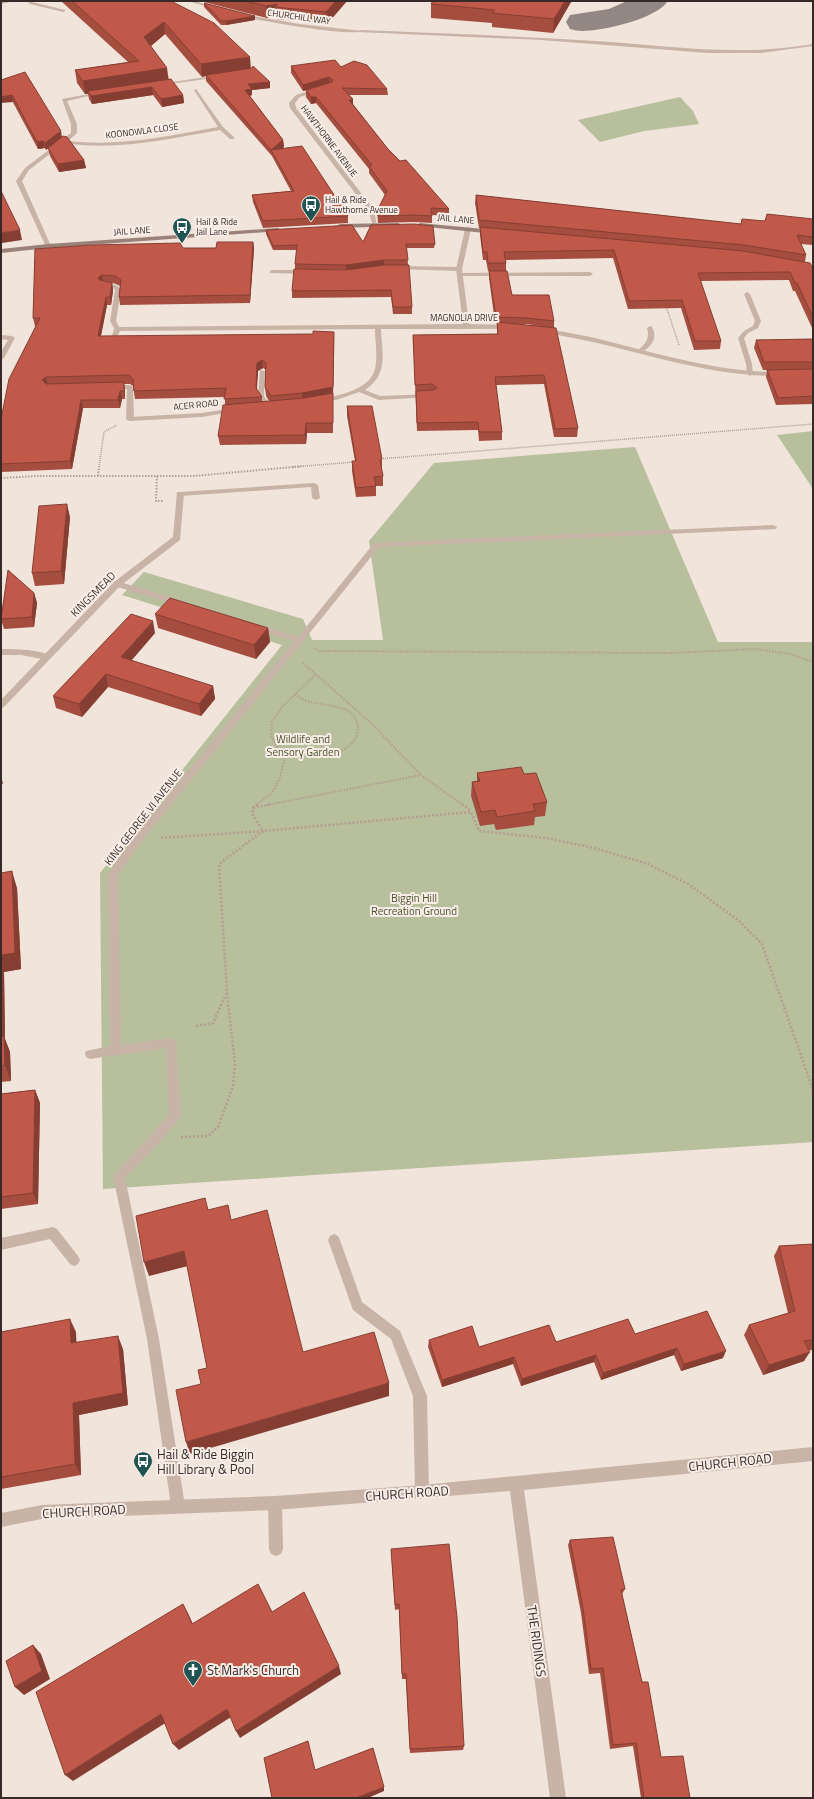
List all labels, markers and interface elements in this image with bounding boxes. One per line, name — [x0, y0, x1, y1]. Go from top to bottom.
street label: CHURCHILL WAY — [267, 6, 332, 27]
street label: HAWTHORNE AVENUE — [298, 102, 361, 179]
street label: KOONOWLA CLOSE — [105, 120, 179, 141]
place label: Hail & Ride Hawthorne Avenue — [325, 193, 398, 216]
bus stop icon: Hail & Ride Hawthorne Avenue — [300, 194, 322, 222]
street label: JAIL LANE — [437, 210, 475, 227]
place label: Hail & Ride Jail Lane — [196, 215, 238, 238]
bus stop icon: Hail & Ride Jail Lane — [171, 216, 193, 244]
street label: JAIL LANE — [113, 223, 151, 238]
street label: MAGNOLIA DRIVE — [430, 311, 498, 324]
street label: ACER ROAD — [173, 396, 219, 413]
street label: KINGSMEAD — [67, 568, 119, 620]
park label: Wildlife and Sensory Garden — [266, 731, 340, 760]
street label: KING GEORGE VI AVENUE — [100, 765, 186, 869]
park label: Biggin Hill Recreation Ground — [371, 890, 457, 919]
place label: Hail & Ride Biggin Hill Library & Pool — [157, 1444, 254, 1479]
street label: CHURCH ROAD — [687, 1448, 773, 1476]
bus stop icon: Hail & Ride Biggin Hill Library & Pool — [132, 1450, 154, 1478]
street label: CHURCH ROAD — [365, 1480, 449, 1506]
street label: CHURCH ROAD — [42, 1499, 126, 1523]
street label: THE RIDINGS — [522, 1604, 552, 1678]
church icon: St Mark's Church — [182, 1659, 204, 1687]
place label: St Mark's Church — [207, 1660, 299, 1680]

